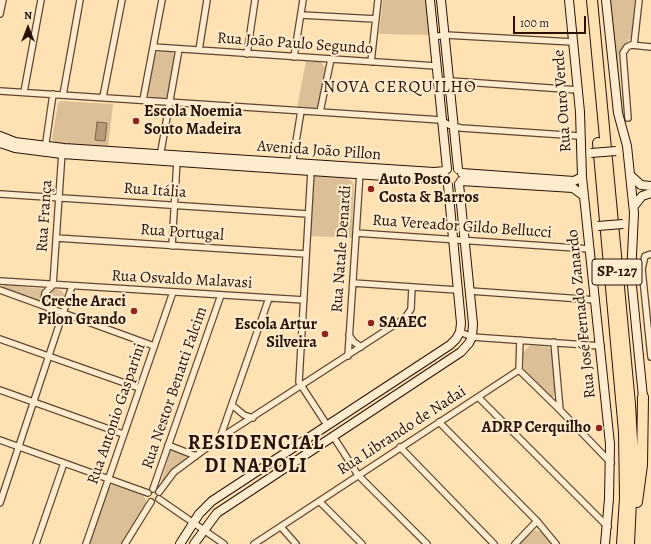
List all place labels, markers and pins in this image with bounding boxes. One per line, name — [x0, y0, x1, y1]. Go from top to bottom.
place label: Escola Noemia Souto Madeira — [144, 102, 242, 140]
marker: Escola Noemia Souto Madeira — [131, 116, 141, 126]
place label: Auto Posto Costa & Barros — [379, 170, 479, 208]
marker: Auto Posto Costa & Barros — [366, 184, 376, 194]
place label: Creche Araci Pilon Grando — [38, 292, 126, 330]
marker: Creche Araci Pilon Grando — [129, 306, 139, 316]
place label: SAAEC — [379, 313, 427, 333]
place label: Escola Artur Silveira — [234, 315, 317, 353]
marker: SAAEC — [366, 318, 376, 328]
marker: Escola Artur Silveira — [320, 329, 330, 339]
place label: ADRP Cerquilho — [481, 418, 591, 438]
marker: ADRP Cerquilho — [594, 423, 604, 433]

